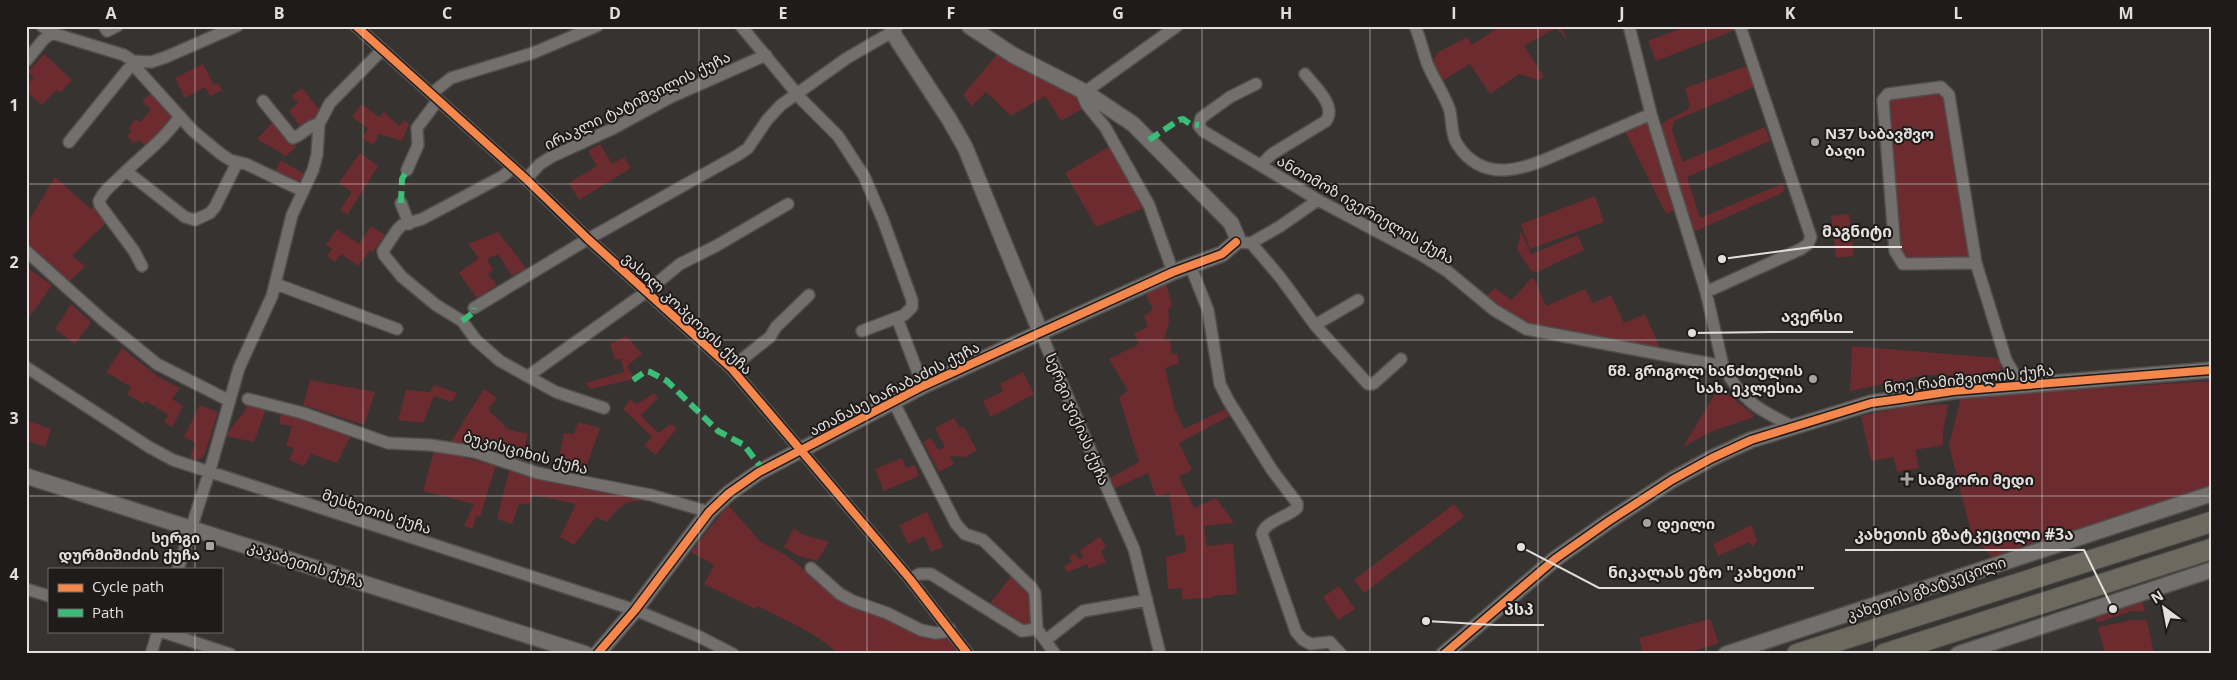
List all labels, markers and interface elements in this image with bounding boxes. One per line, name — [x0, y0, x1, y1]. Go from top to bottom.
text: A — [105, 2, 117, 24]
text: B — [274, 2, 284, 24]
text: C — [442, 2, 452, 24]
text: D — [609, 2, 621, 24]
text: E — [779, 2, 788, 24]
text: F — [947, 2, 955, 24]
text: G — [1112, 2, 1124, 24]
text: H — [1280, 2, 1292, 24]
text: I — [1451, 2, 1457, 24]
text: J — [1617, 2, 1625, 24]
text: K — [1785, 2, 1796, 24]
text: L — [1953, 2, 1963, 24]
text: M — [2118, 2, 2134, 24]
street label: ირაკლი ტატიშვილის ქუჩა — [540, 46, 734, 154]
text: 1 — [9, 94, 19, 116]
place label: N37 საბავშვო ბაღი — [1825, 123, 1934, 160]
marker: N37 საბავშვო ბაღი — [1809, 136, 1821, 148]
street label: ანთიმოზ ივერიელის ქუჩა — [1274, 150, 1458, 268]
callout: მაგნიტი — [1812, 216, 1902, 247]
text: მაგნიტი — [1822, 220, 1892, 242]
street label: ვასილ კოპცოვის ქუჩა — [619, 247, 757, 379]
text: 2 — [9, 251, 19, 273]
callout: ავერსი — [1771, 301, 1853, 332]
text: ავერსი — [1781, 305, 1843, 327]
street label: ათანასე ხარაბაძის ქუჩა — [805, 336, 983, 440]
street label: სერგი ჯიქიას ქუჩა — [1041, 350, 1115, 488]
street label: ნოე რამიშვილის ქუჩა — [1883, 359, 2055, 397]
place label: წმ. გრიგოლ ხანძთელის სახ. ეკლესია — [1608, 360, 1803, 397]
marker: წმ. გრიგოლ ხანძთელის სახ. ეკლესია — [1807, 373, 1819, 385]
text: 3 — [9, 407, 19, 429]
street label: ბუკისციხის ქუჩა — [461, 426, 591, 478]
place label: სამგორი მედი — [1918, 469, 2034, 489]
marker: სამგორი მედი — [1900, 472, 1914, 486]
street label: მესხეთის ქუჩა — [320, 484, 434, 538]
place label: დეილი — [1657, 513, 1715, 533]
marker: დეილი — [1641, 517, 1653, 529]
callout: კახეთის გზატკეცილი #3ა — [1845, 519, 2084, 550]
text: კახეთის გზატკეცილი #3ა — [1854, 523, 2074, 545]
place label: სერგი დურმიშიძის ქუჩა — [59, 527, 200, 564]
street label: კაკაბეთის ქუჩა — [245, 536, 367, 592]
marker: სერგი დურმიშიძის ქუჩა — [204, 540, 216, 552]
street label: კახეთის გზატკეცილი — [1844, 551, 2008, 625]
callout: ნიკალას ეზო "კახეთი" — [1599, 557, 1814, 588]
text: ნიკალას ეზო "კახეთი" — [1608, 561, 1804, 583]
text: 4 — [9, 563, 19, 585]
legend — [48, 568, 222, 632]
text: Cycle path — [92, 576, 164, 596]
north arrow — [2140, 582, 2190, 632]
text: N — [2147, 585, 2167, 608]
callout: პსპ — [1495, 594, 1544, 625]
text: პსპ — [1504, 598, 1534, 620]
text: Path — [92, 602, 124, 622]

